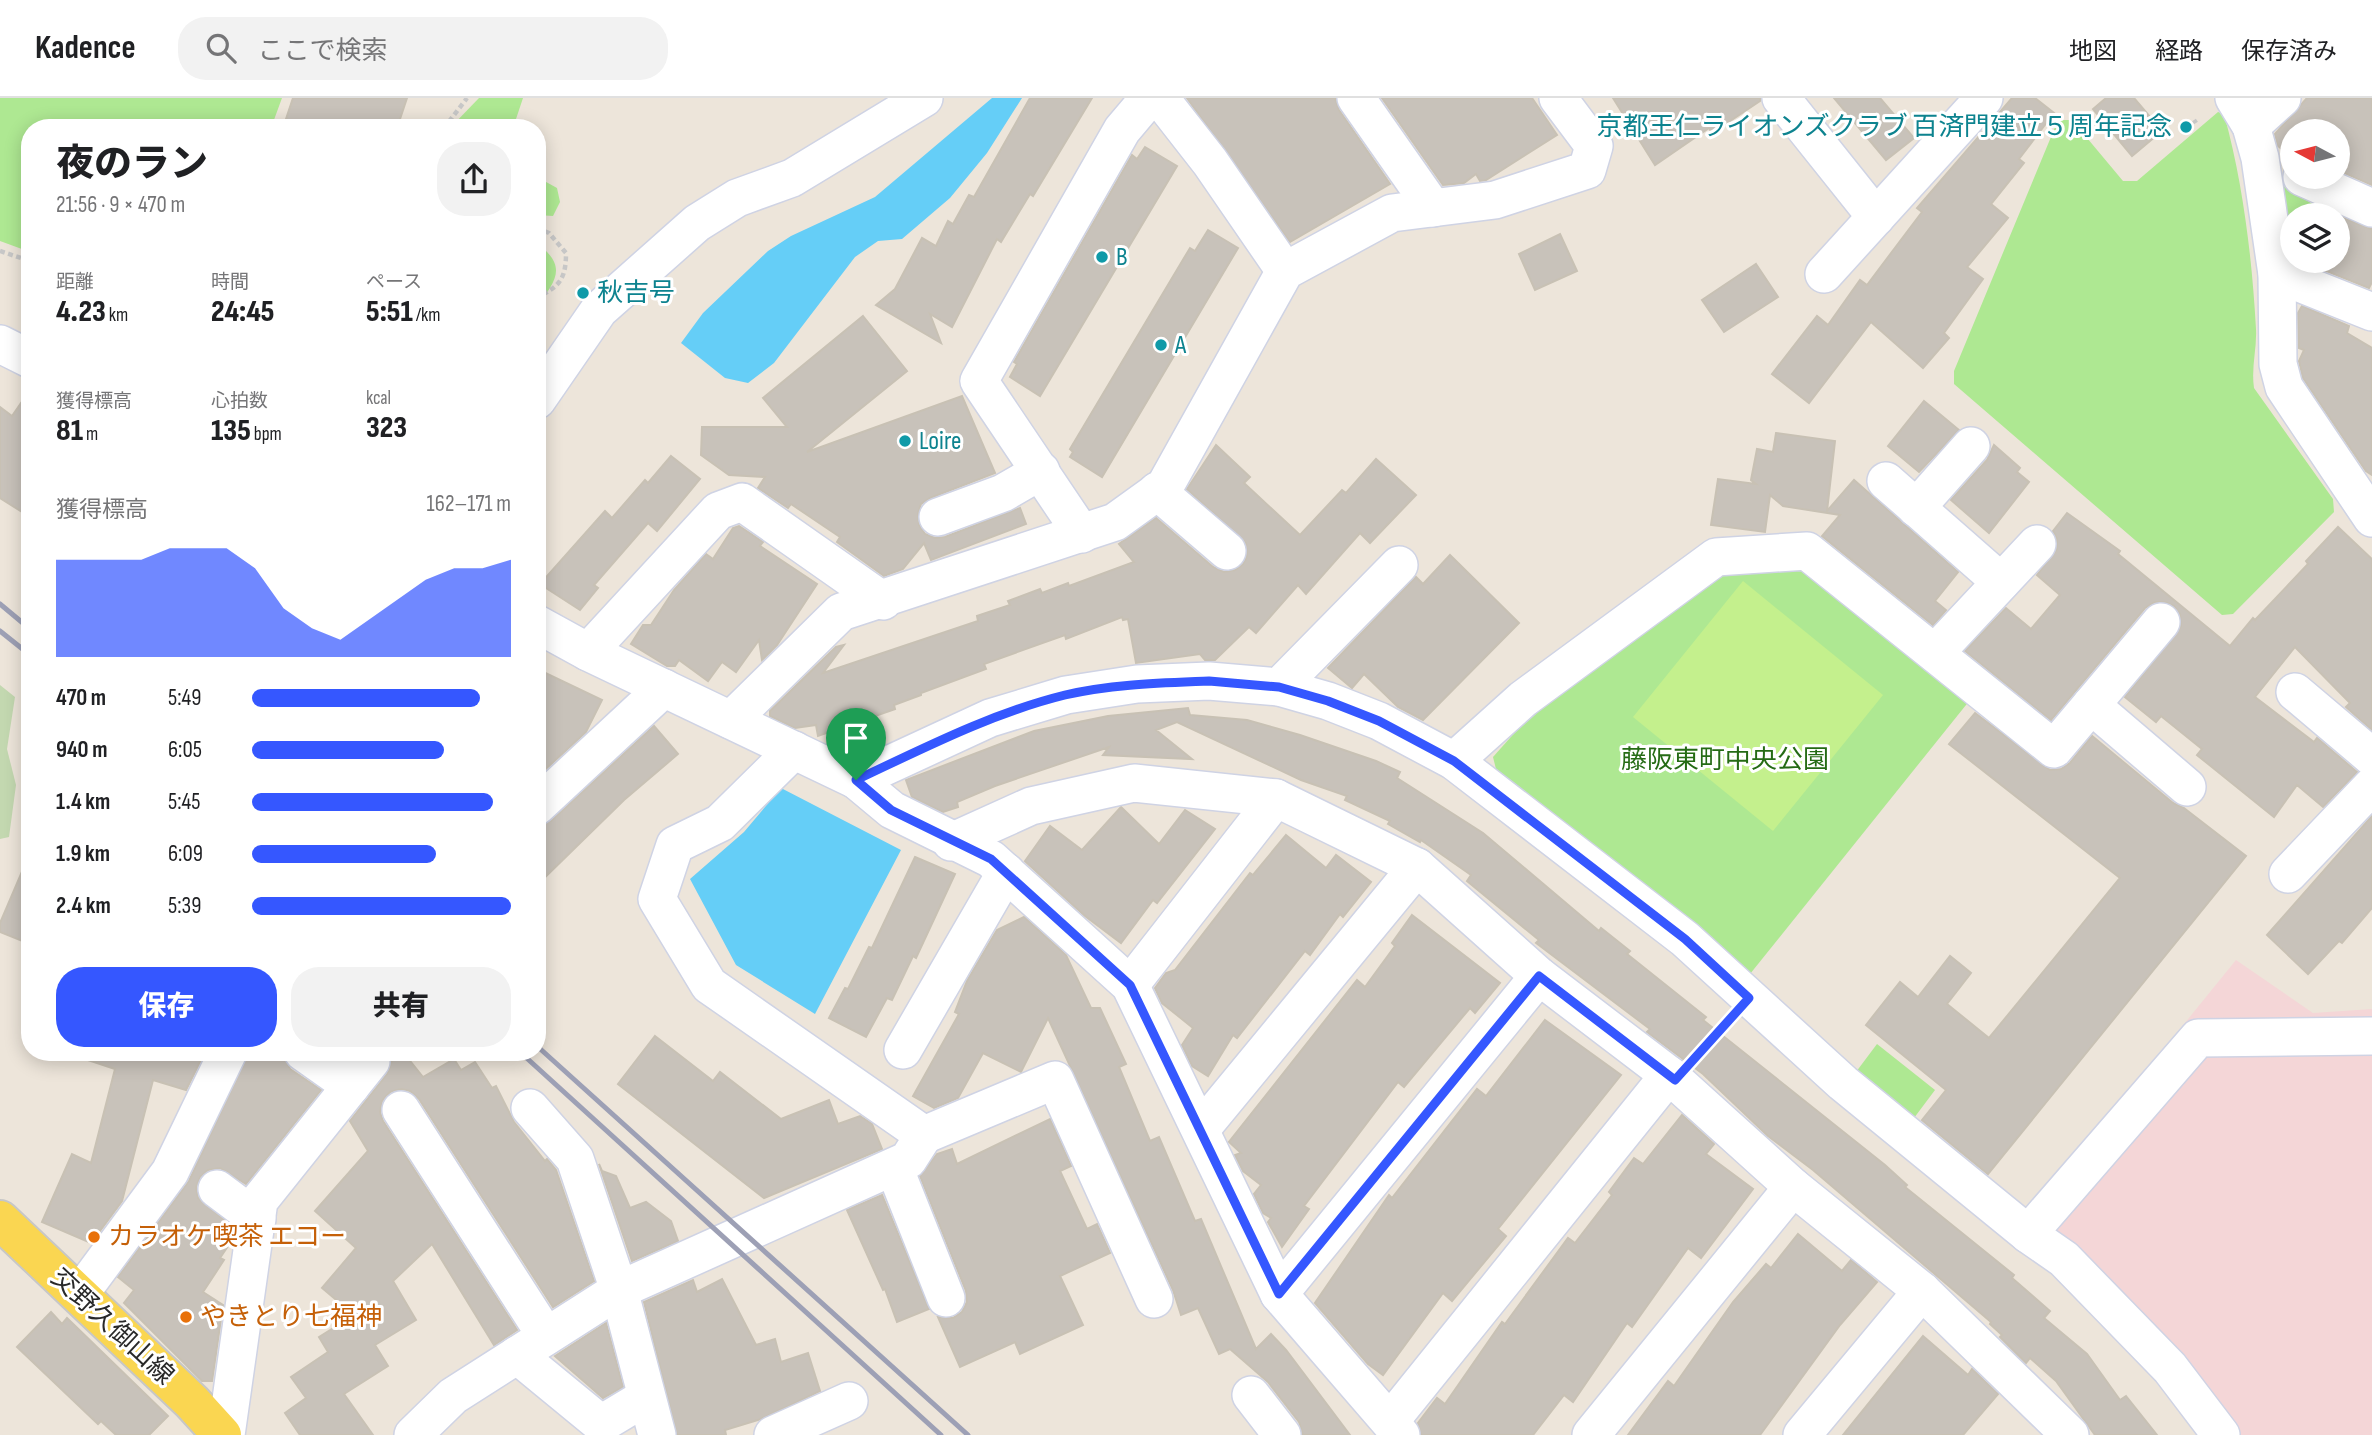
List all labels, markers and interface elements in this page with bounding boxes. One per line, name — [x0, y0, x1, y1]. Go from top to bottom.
search box — [178, 17, 668, 80]
text: Kadence — [35, 28, 136, 68]
icon: search — [202, 29, 240, 67]
text: ここで検索 — [258, 36, 388, 67]
text: 地図 — [2069, 37, 2117, 66]
text: 経路 — [2155, 37, 2203, 66]
text: 保存済み — [2241, 37, 2337, 66]
place label: 京都王仁ライオンズクラブ 百済門建立５周年記念 — [1596, 112, 2172, 143]
marker: 京都王仁ライオンズクラブ 百済門建立５周年記念 — [2178, 119, 2194, 135]
north arrow — [2280, 119, 2350, 189]
map controls — [2280, 119, 2350, 273]
text: 夜のラン — [56, 142, 208, 187]
button: share — [437, 142, 511, 216]
text: 21:56 · 9 × 470 m — [56, 191, 185, 219]
button: layers — [2280, 203, 2350, 273]
place label: B — [1116, 242, 1128, 273]
marker: B — [1094, 249, 1110, 265]
text: 距離 — [56, 271, 94, 294]
text: 時間 — [211, 271, 249, 294]
text: ペース — [366, 271, 422, 294]
place label: 秋吉号 — [597, 278, 675, 309]
marker: 秋吉号 — [575, 285, 591, 301]
text: 4.23 — [56, 294, 106, 330]
text: 24:45 — [211, 294, 274, 330]
text: 5:51 — [366, 294, 413, 330]
text: km — [106, 304, 128, 327]
text: /km — [413, 304, 441, 327]
place label: A — [1174, 330, 1187, 361]
marker: A — [1153, 337, 1169, 353]
text: kcal — [366, 387, 391, 410]
text: 獲得標高 — [56, 390, 132, 413]
text: 心拍数 — [211, 390, 268, 413]
text: 323 — [366, 410, 407, 446]
text: 81 — [56, 413, 83, 449]
text: 135 — [211, 413, 251, 449]
text: m — [83, 423, 98, 446]
text: bpm — [251, 423, 282, 446]
place label: Loire — [919, 426, 961, 457]
marker: Loire — [897, 433, 913, 449]
text: 162–171 m — [427, 490, 511, 518]
text: 獲得標高 — [56, 496, 148, 524]
text: 470 m — [56, 684, 106, 712]
text: 5:49 — [168, 684, 201, 712]
pin — [826, 708, 886, 780]
icon: arrive — [837, 719, 875, 757]
text: 940 m — [56, 736, 107, 764]
text: 6:05 — [168, 736, 202, 764]
park label: 藤阪東町中央公園 — [1621, 745, 1829, 776]
text: 1.4 km — [56, 788, 110, 816]
text: 5:45 — [168, 788, 200, 816]
text: 1.9 km — [56, 840, 110, 868]
text: 6:09 — [168, 840, 203, 868]
text: 2.4 km — [56, 892, 111, 920]
text: 5:39 — [168, 892, 201, 920]
button: 保存 — [56, 967, 277, 1047]
button: 共有 — [291, 967, 511, 1047]
place label: カラオケ喫茶 エコー — [108, 1222, 346, 1253]
marker: カラオケ喫茶 エコー — [86, 1229, 102, 1245]
street label: 交野久御山線 — [44, 1262, 180, 1392]
place label: やきとり七福神 — [200, 1302, 382, 1333]
marker: やきとり七福神 — [178, 1309, 194, 1325]

